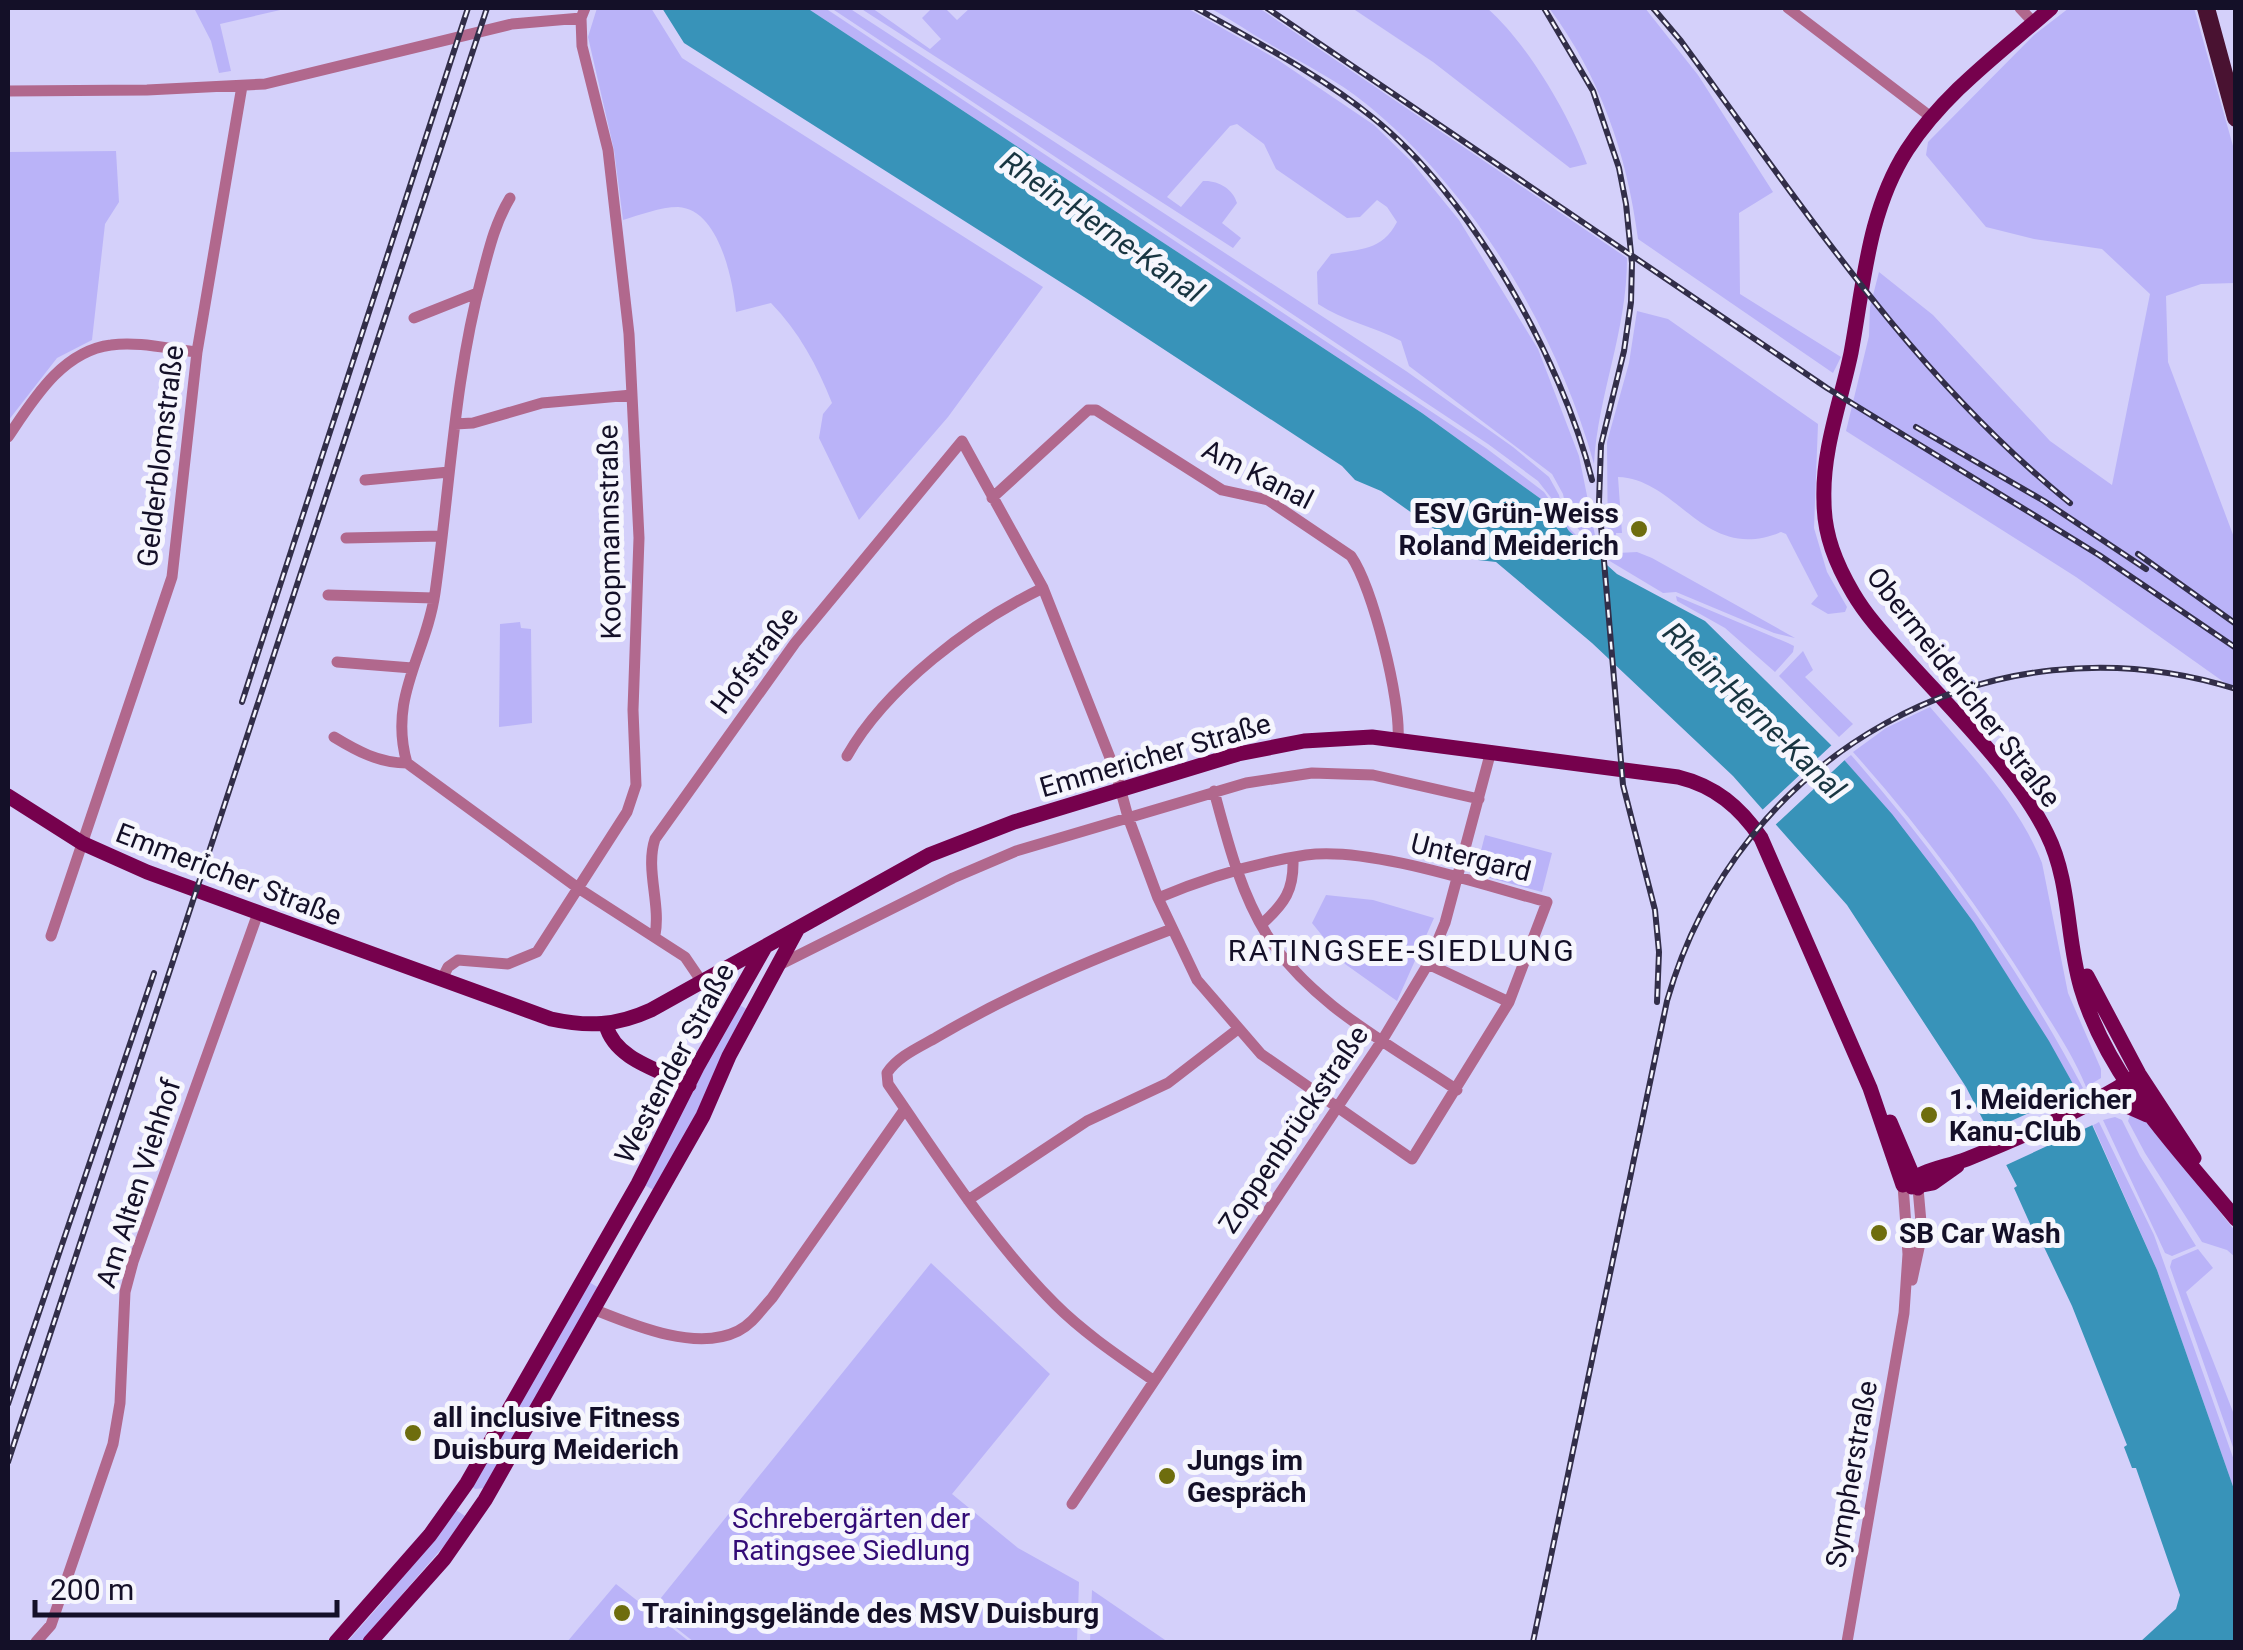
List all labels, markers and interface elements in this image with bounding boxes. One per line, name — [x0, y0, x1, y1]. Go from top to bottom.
water label: Rhein-Herne-Kanal — [994, 144, 1211, 310]
street label: Gelderblomstraße — [131, 343, 190, 569]
street label: Koopmannstraße — [591, 424, 628, 640]
street label: Am Kanal — [1197, 432, 1319, 516]
place label: ESV Grün-Weiss Roland Meiderich — [1399, 497, 1619, 562]
marker: ESV Grün-Weiss Roland Meiderich — [1628, 518, 1650, 540]
street label: Obermeidericher Straße — [1860, 561, 2068, 814]
street label: Hofstraße — [704, 600, 805, 720]
water label: Rhein-Herne-Kanal — [1656, 615, 1853, 807]
street label: Emmericher Straße — [1036, 707, 1275, 804]
street label: Emmericher Straße — [111, 816, 346, 933]
street label: Untergard — [1407, 827, 1534, 888]
district label: RATINGSEE-SIEDLUNG — [1228, 933, 1576, 968]
street label: Westender Straße — [608, 958, 741, 1169]
street label: Zoppenbrückstraße — [1212, 1019, 1375, 1239]
street label: Am Alten Viehhof — [89, 1074, 188, 1292]
place label: 1. Meidericher Kanu-Club — [1949, 1083, 2131, 1148]
marker: 1. Meidericher Kanu-Club — [1918, 1104, 1940, 1126]
place label: SB Car Wash — [1899, 1217, 2061, 1250]
marker: SB Car Wash — [1868, 1222, 1890, 1244]
street label: Sympherstraße — [1819, 1378, 1884, 1570]
place label: all inclusive Fitness Duisburg Meiderich — [433, 1401, 680, 1466]
marker: all inclusive Fitness Duisburg Meiderich — [402, 1422, 424, 1444]
place label: Jungs im Gespräch — [1187, 1444, 1306, 1509]
marker: Jungs im Gespräch — [1156, 1465, 1178, 1487]
park label: Schrebergärten der Ratingsee Siedlung — [732, 1502, 971, 1567]
scale bar — [35, 1555, 338, 1617]
text: 200 m — [50, 1572, 134, 1607]
place label: Trainingsgelände des MSV Duisburg — [642, 1597, 1099, 1630]
marker: Trainingsgelände des MSV Duisburg — [611, 1602, 633, 1624]

